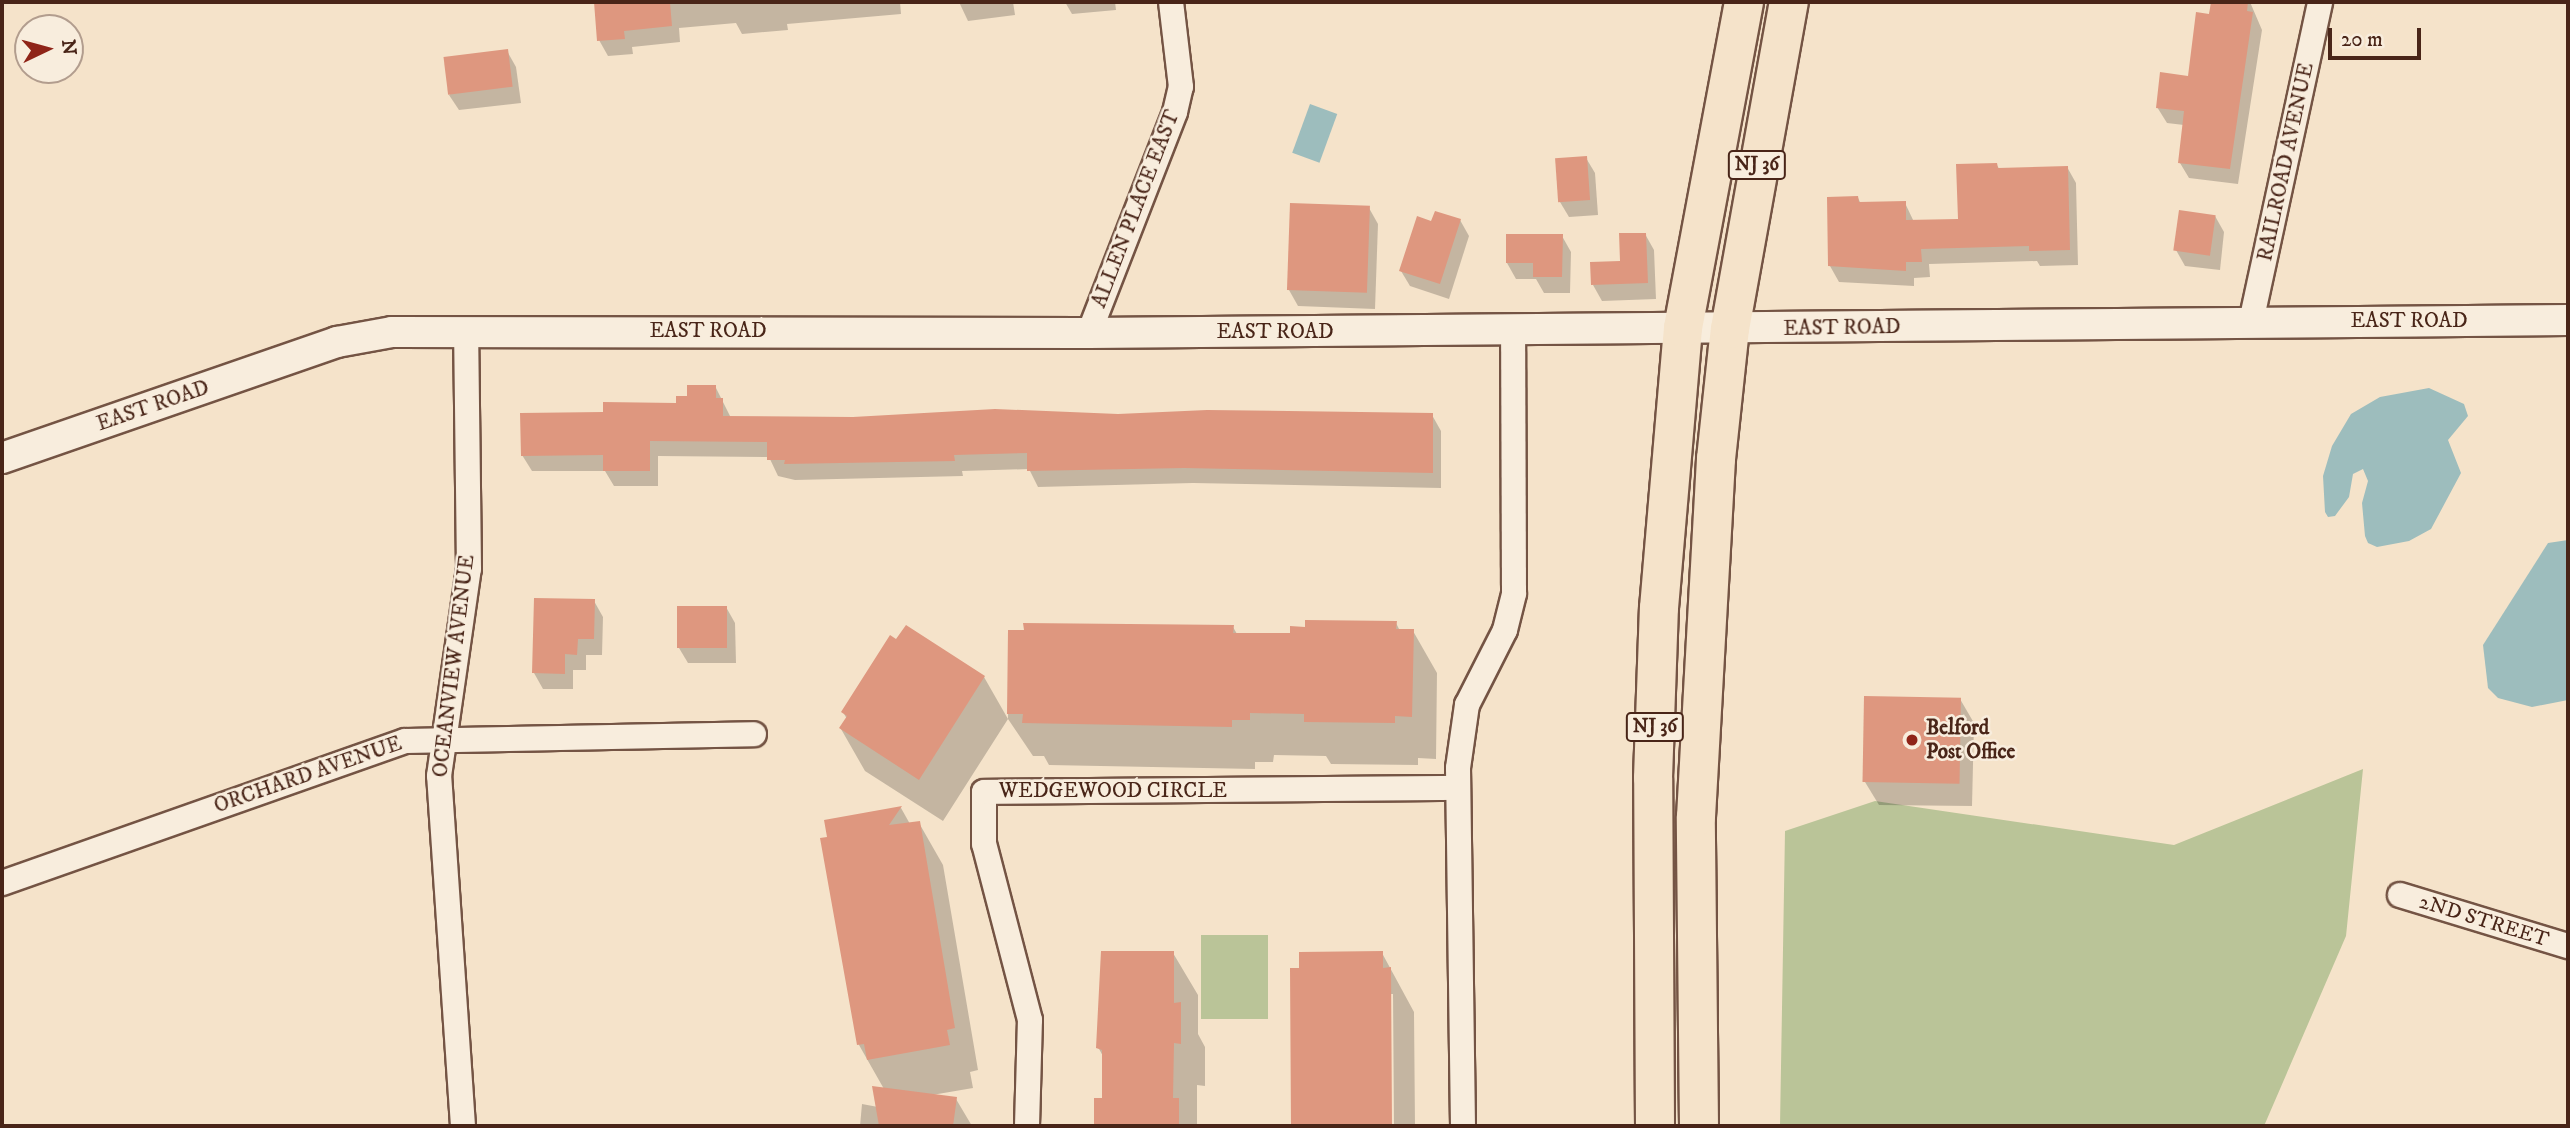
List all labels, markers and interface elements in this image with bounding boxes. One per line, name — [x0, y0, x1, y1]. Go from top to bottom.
north arrow — [14, 14, 84, 84]
scale bar — [2332, 14, 2425, 58]
text: 20 m — [2341, 27, 2383, 53]
text: N — [56, 39, 81, 56]
street label: RAILROAD AVENUE — [2253, 60, 2319, 264]
street label: ALLEN PLACE EAST — [1087, 107, 1185, 311]
road number: NJ 36 — [1727, 150, 1787, 181]
street label: EAST ROAD — [2350, 308, 2468, 334]
street label: EAST ROAD — [1783, 314, 1901, 342]
street label: EAST ROAD — [649, 318, 767, 344]
street label: EAST ROAD — [1216, 319, 1334, 345]
street label: EAST ROAD — [93, 375, 213, 437]
street label: OCEANVIEW AVENUE — [428, 553, 480, 779]
road number: NJ 36 — [1625, 712, 1685, 742]
place label: Belford Post Office — [1926, 715, 2015, 765]
street label: ORCHARD AVENUE — [211, 731, 405, 819]
marker: Belford Post Office — [1904, 732, 1920, 748]
street label: WEDGEWOOD CIRCLE — [999, 778, 1227, 804]
street label: 2ND STREET — [2416, 889, 2552, 953]

